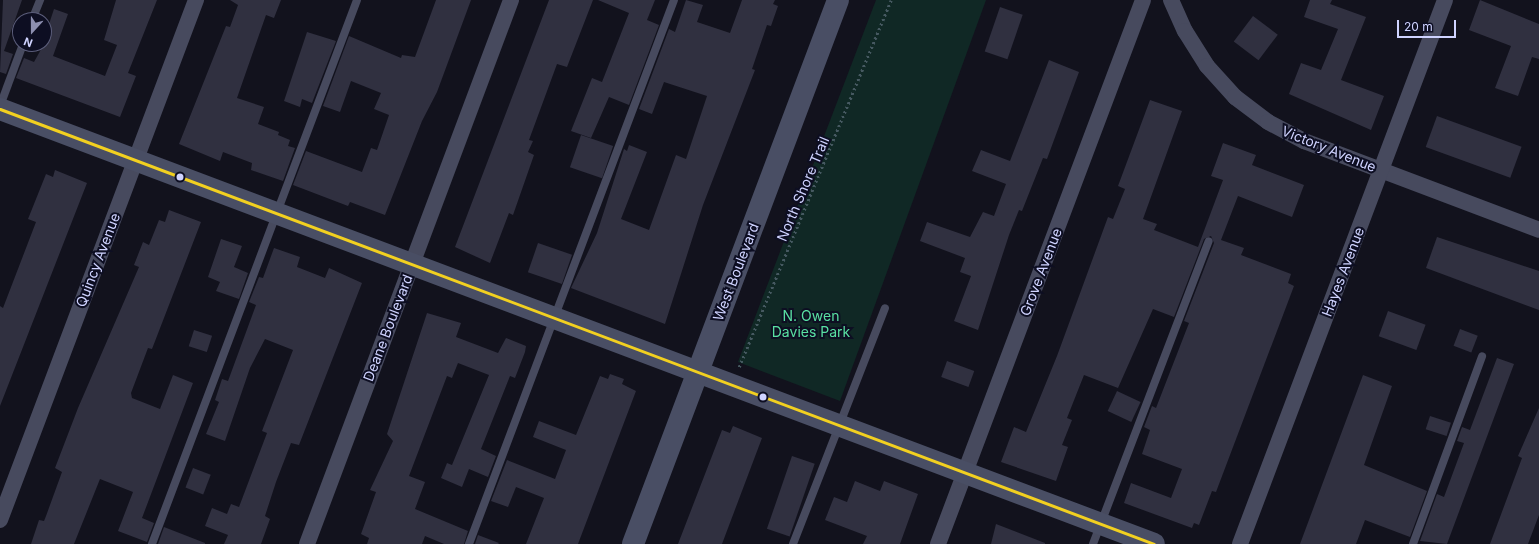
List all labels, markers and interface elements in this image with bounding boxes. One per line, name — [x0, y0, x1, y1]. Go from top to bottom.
north arrow — [12, 12, 52, 52]
scale bar — [1399, 12, 1458, 38]
text: 20 m — [1404, 19, 1433, 34]
text: N — [22, 34, 34, 50]
street label: Victory Avenue — [1279, 122, 1379, 176]
street label: North Shore Trail — [773, 134, 833, 244]
unlabelled marker — [175, 172, 185, 182]
street label: Quincy Avenue — [72, 211, 124, 309]
street label: West Boulevard — [710, 221, 762, 323]
street label: Hayes Avenue — [1318, 225, 1368, 319]
street label: Grove Avenue — [1017, 226, 1065, 318]
street label: Deane Boulevard — [360, 272, 416, 384]
park label: N. Owen Davies Park — [772, 308, 850, 340]
unlabelled marker — [758, 392, 768, 402]

